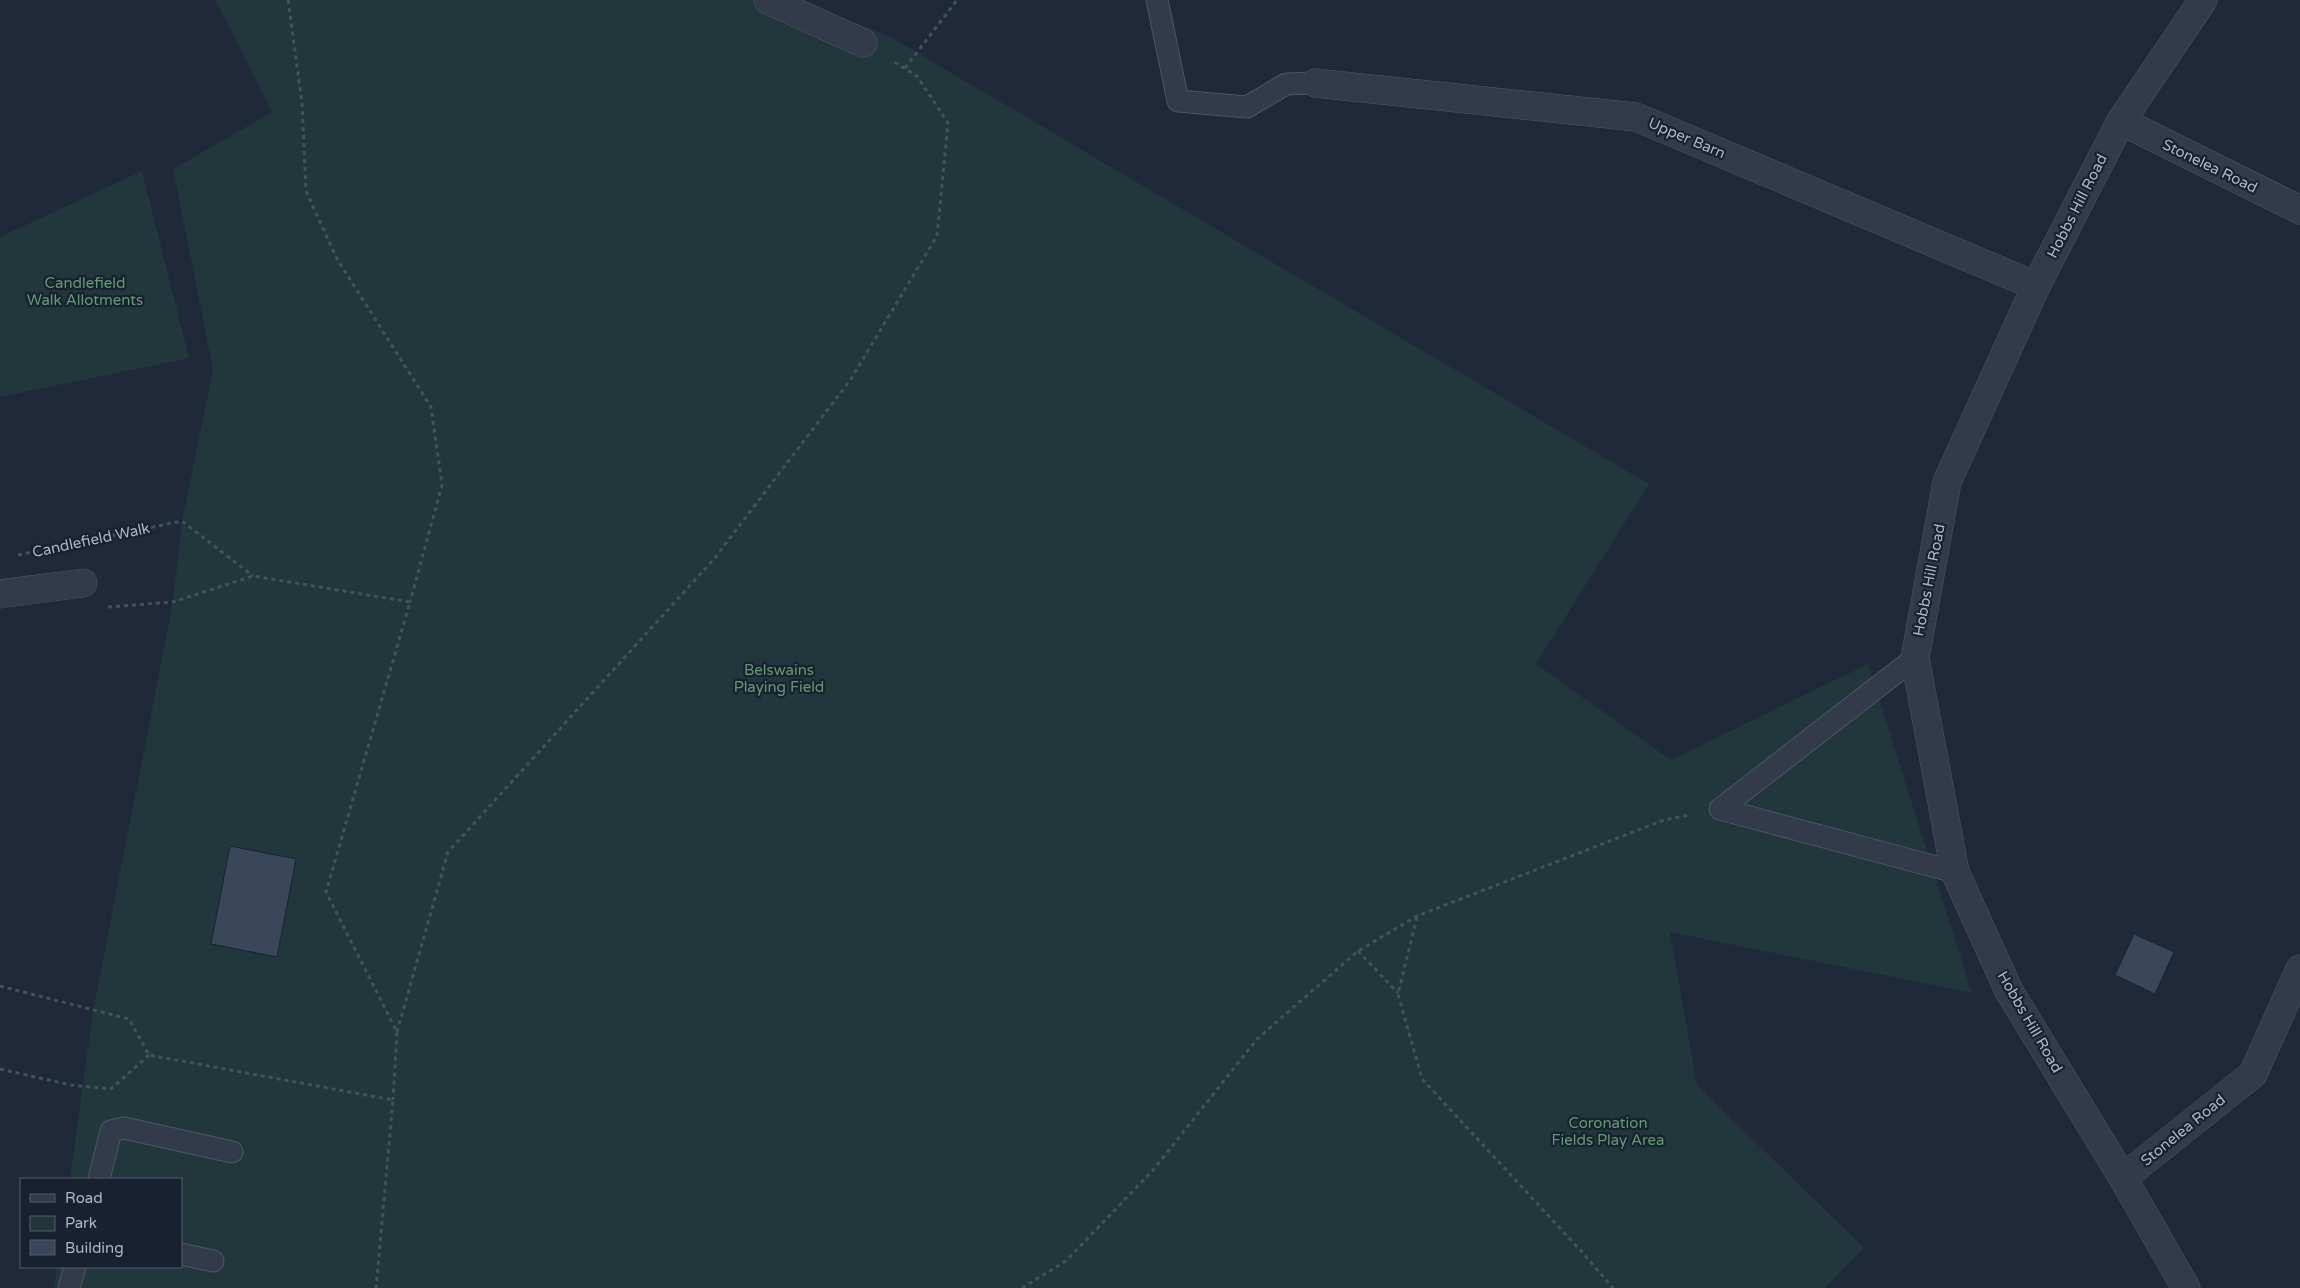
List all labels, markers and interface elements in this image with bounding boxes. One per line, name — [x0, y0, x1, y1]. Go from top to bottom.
street label: Upper Barn — [1646, 114, 1728, 162]
street label: Stonelea Road — [2160, 135, 2260, 197]
street label: Hobbs Hill Road — [2043, 151, 2111, 261]
park label: Candlefield Walk Allotments — [27, 274, 143, 309]
street label: Candlefield Walk — [31, 519, 151, 561]
street label: Hobbs Hill Road — [1909, 522, 1949, 638]
park label: Belswains Playing Field — [734, 661, 824, 696]
street label: Hobbs Hill Road — [1994, 968, 2066, 1076]
street label: Stonelea Road — [2137, 1090, 2229, 1170]
park label: Coronation Fields Play Area — [1552, 1114, 1665, 1149]
legend — [20, 1178, 182, 1268]
text: Road — [65, 1189, 103, 1207]
text: Park — [65, 1214, 97, 1232]
text: Building — [65, 1239, 124, 1257]

